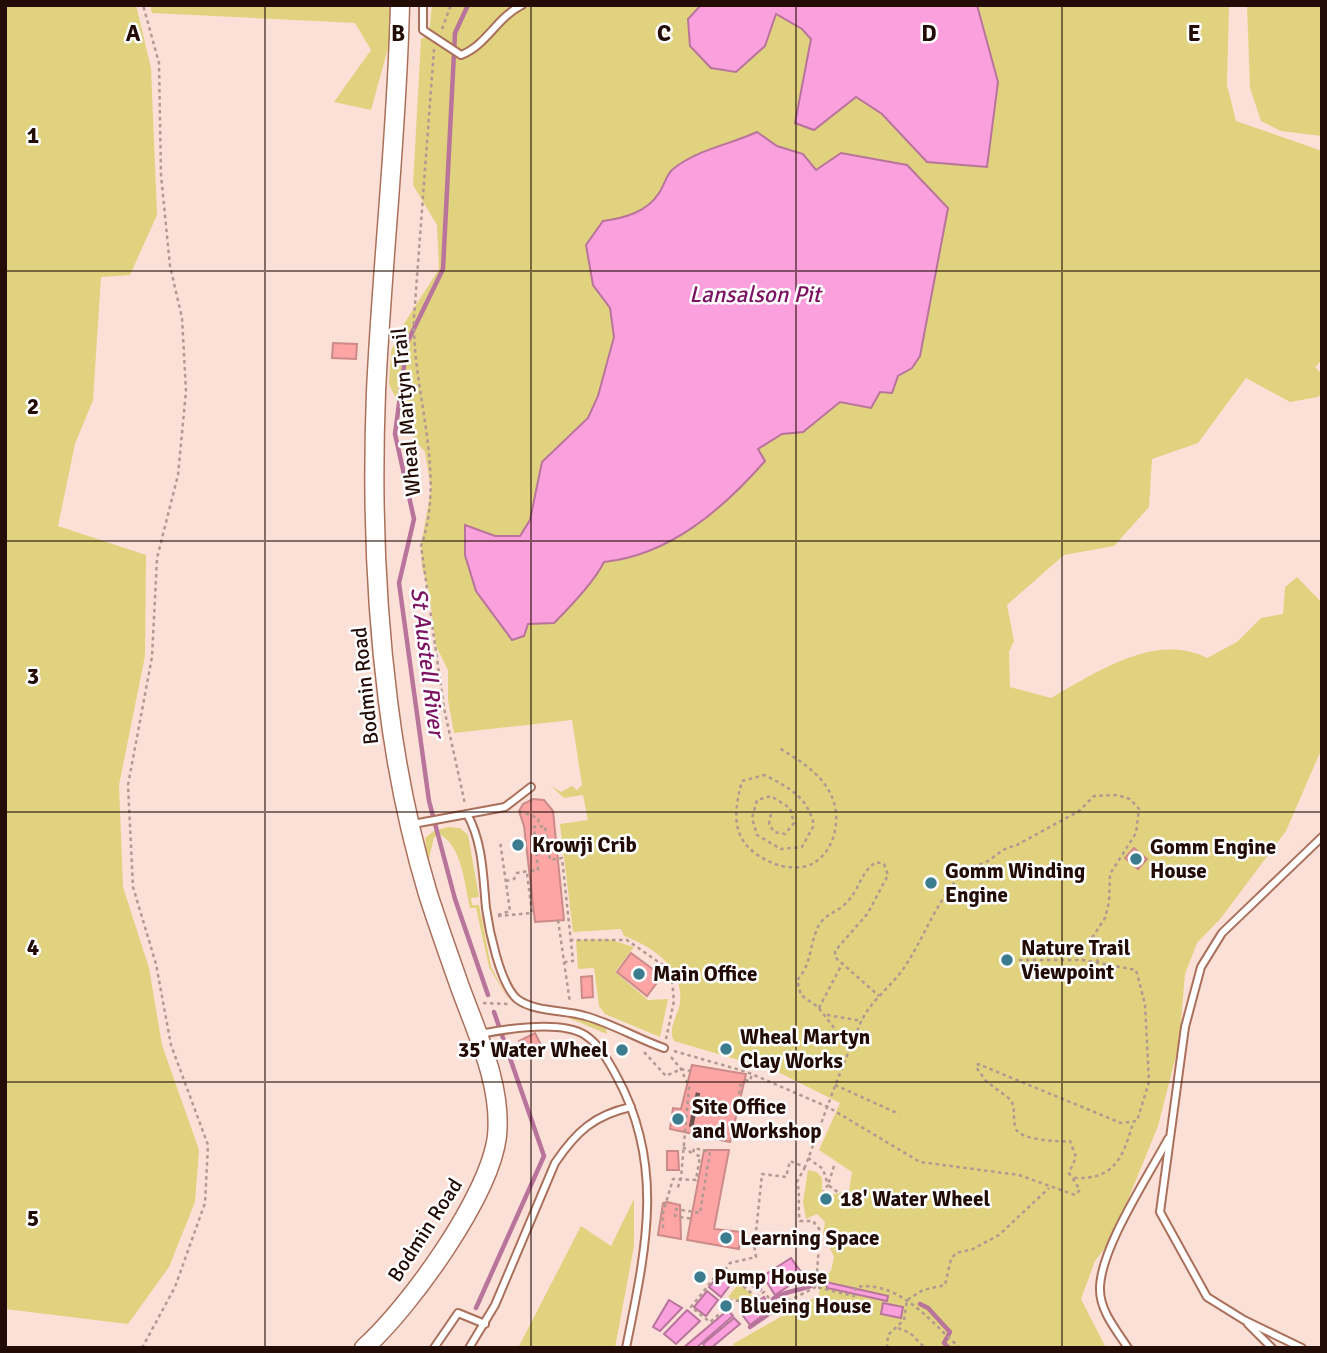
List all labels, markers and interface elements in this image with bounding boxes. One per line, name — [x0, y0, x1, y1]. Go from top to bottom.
text: A — [126, 19, 141, 48]
text: B — [391, 19, 405, 48]
text: C — [657, 19, 671, 48]
text: D — [921, 19, 937, 48]
text: E — [1187, 19, 1201, 48]
text: 1 — [27, 121, 39, 150]
water label: Lansalson Pit — [689, 280, 824, 309]
street label: Wheal Martyn Trail — [386, 326, 426, 498]
text: 2 — [27, 392, 39, 421]
water label: St Austell River — [404, 586, 451, 742]
street label: Bodmin Road — [346, 626, 384, 746]
text: 3 — [27, 662, 39, 691]
place label: Krowji Crib — [532, 832, 637, 858]
place label: Gomm Engine House — [1150, 834, 1276, 884]
marker: Krowji Crib — [510, 837, 526, 853]
marker: Gomm Engine House — [1128, 851, 1144, 867]
place label: Gomm Winding Engine — [945, 858, 1085, 908]
marker: Gomm Winding Engine — [923, 875, 939, 891]
text: 4 — [27, 933, 39, 962]
place label: Nature Trail Viewpoint — [1021, 935, 1131, 985]
marker: Nature Trail Viewpoint — [999, 952, 1015, 968]
place label: Main Office — [653, 961, 757, 987]
marker: Main Office — [631, 966, 647, 982]
place label: Wheal Martyn Clay Works — [740, 1024, 870, 1074]
place label: 35' Water Wheel — [458, 1037, 608, 1063]
marker: Wheal Martyn Clay Works — [718, 1041, 734, 1057]
marker: 35' Water Wheel — [614, 1042, 630, 1058]
place label: Site Office and Workshop — [692, 1094, 822, 1144]
marker: Site Office and Workshop — [670, 1111, 686, 1127]
street label: Bodmin Road — [382, 1173, 468, 1287]
place label: 18' Water Wheel — [840, 1186, 990, 1212]
marker: 18' Water Wheel — [818, 1191, 834, 1207]
text: 5 — [27, 1204, 39, 1233]
place label: Learning Space — [740, 1225, 879, 1251]
marker: Learning Space — [718, 1230, 734, 1246]
place label: Pump House — [714, 1264, 827, 1290]
marker: Pump House — [692, 1269, 708, 1285]
place label: Blueing House — [740, 1293, 871, 1319]
marker: Blueing House — [718, 1298, 734, 1314]

